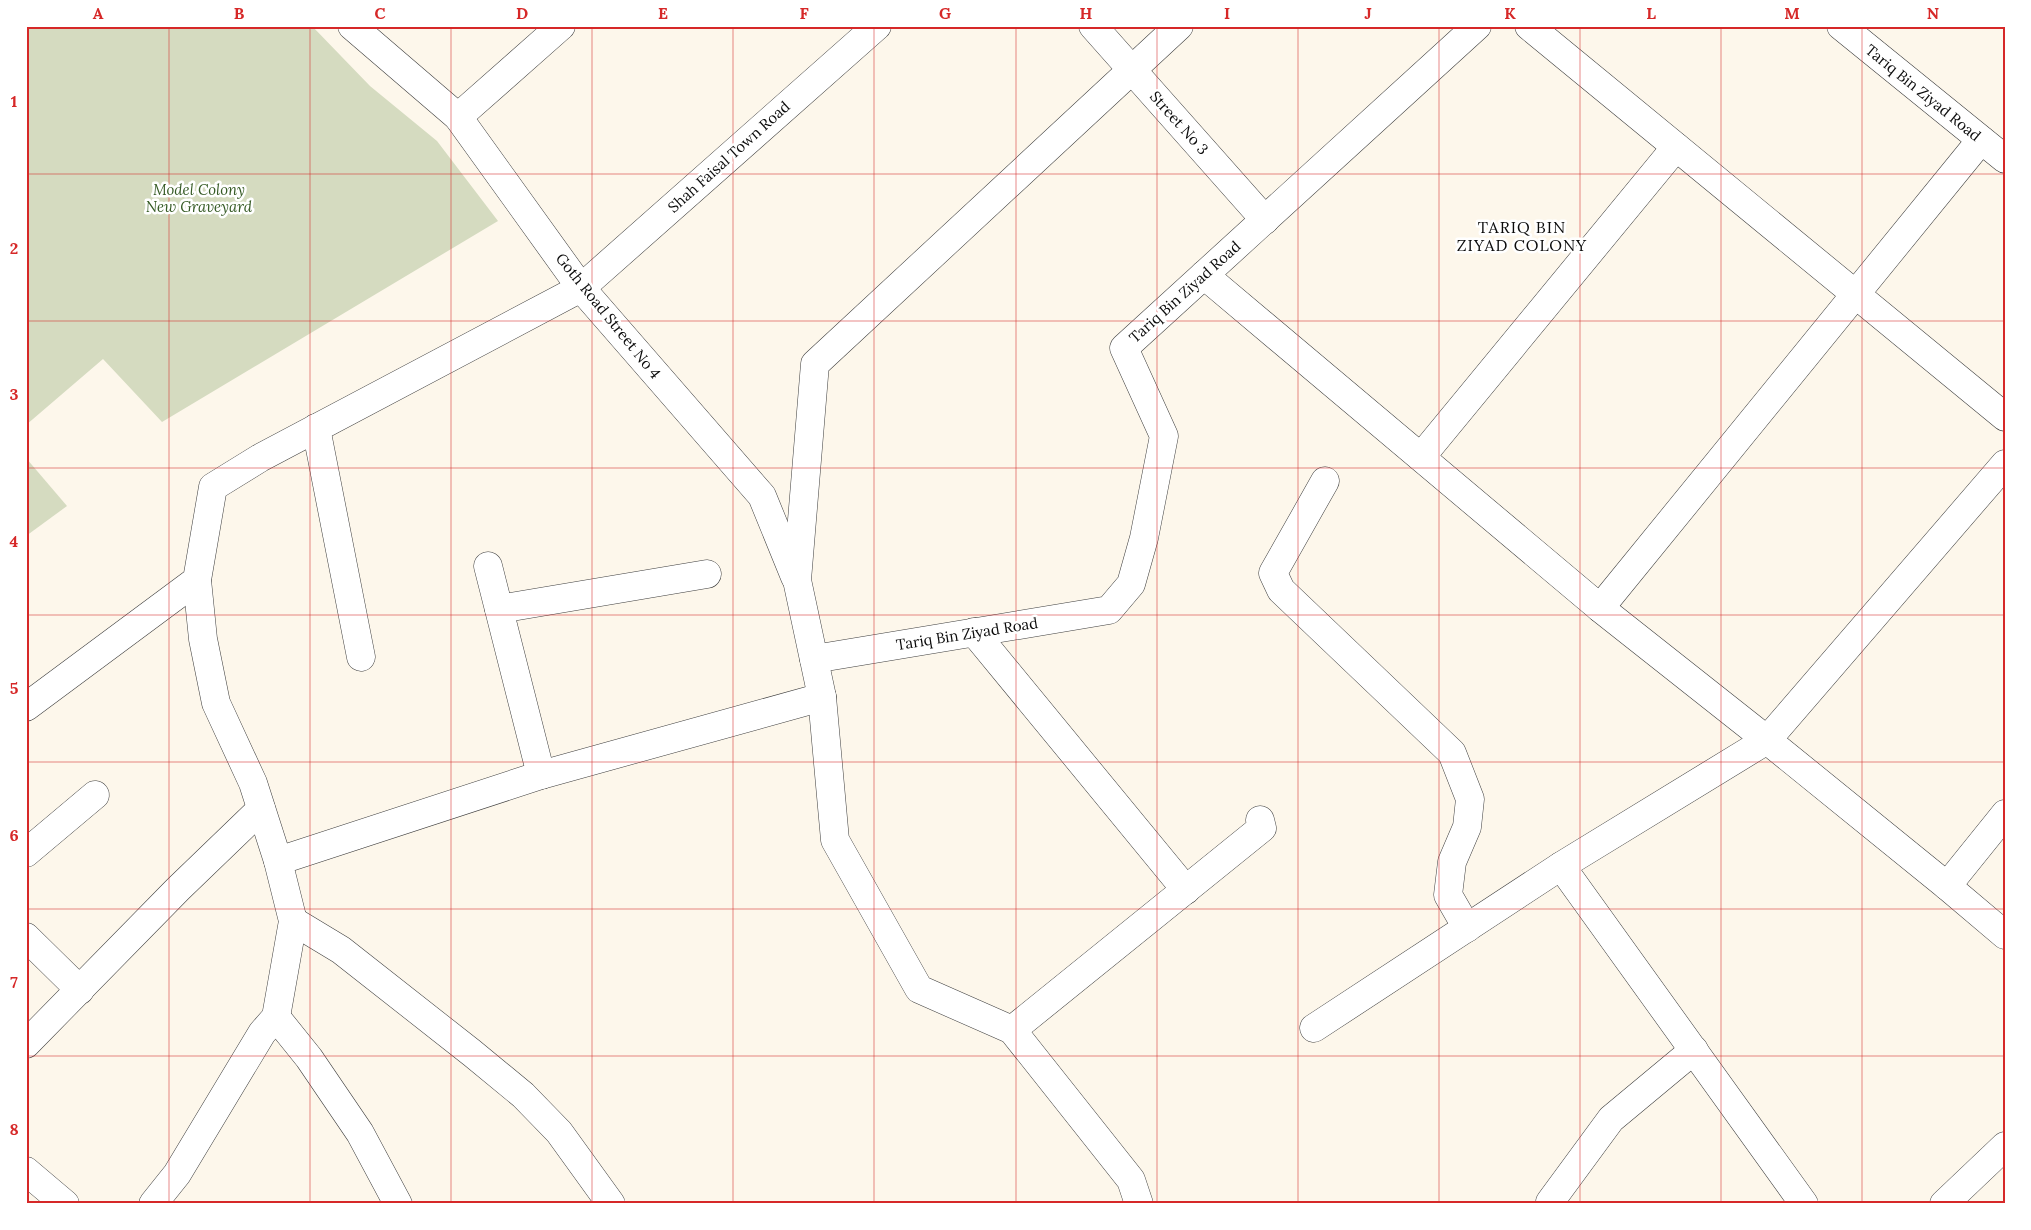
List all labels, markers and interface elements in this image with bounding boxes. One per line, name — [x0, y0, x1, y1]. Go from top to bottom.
text: A — [93, 3, 104, 23]
text: B — [234, 3, 245, 23]
text: C — [374, 3, 386, 23]
text: D — [516, 3, 528, 23]
text: E — [658, 3, 668, 23]
text: F — [799, 3, 809, 23]
text: G — [939, 3, 951, 23]
text: H — [1080, 3, 1093, 23]
text: I — [1224, 3, 1230, 23]
text: J — [1364, 3, 1372, 23]
text: K — [1504, 3, 1516, 23]
text: L — [1646, 3, 1656, 23]
text: M — [1784, 3, 1800, 23]
text: N — [1927, 3, 1939, 23]
street label: Tariq Bin Ziyad Road — [1862, 40, 1985, 145]
street label: Street No 3 — [1146, 87, 1213, 158]
text: 1 — [11, 91, 17, 111]
street label: Shah Faisal Town Road — [664, 97, 794, 216]
park label: Model Colony New Graveyard — [146, 180, 253, 216]
district label: TARIQ BIN ZIYAD COLONY — [1457, 217, 1587, 255]
street label: Tariq Bin Ziyad Road — [1125, 237, 1244, 347]
text: 2 — [10, 238, 18, 258]
street label: Goth Road Street No 4 — [552, 249, 665, 382]
text: 3 — [10, 384, 19, 404]
text: 4 — [10, 531, 19, 551]
street label: Tariq Bin Ziyad Road — [895, 613, 1039, 654]
text: 5 — [10, 678, 19, 698]
text: 6 — [9, 825, 19, 845]
text: 7 — [10, 972, 18, 992]
text: 8 — [9, 1119, 19, 1139]

